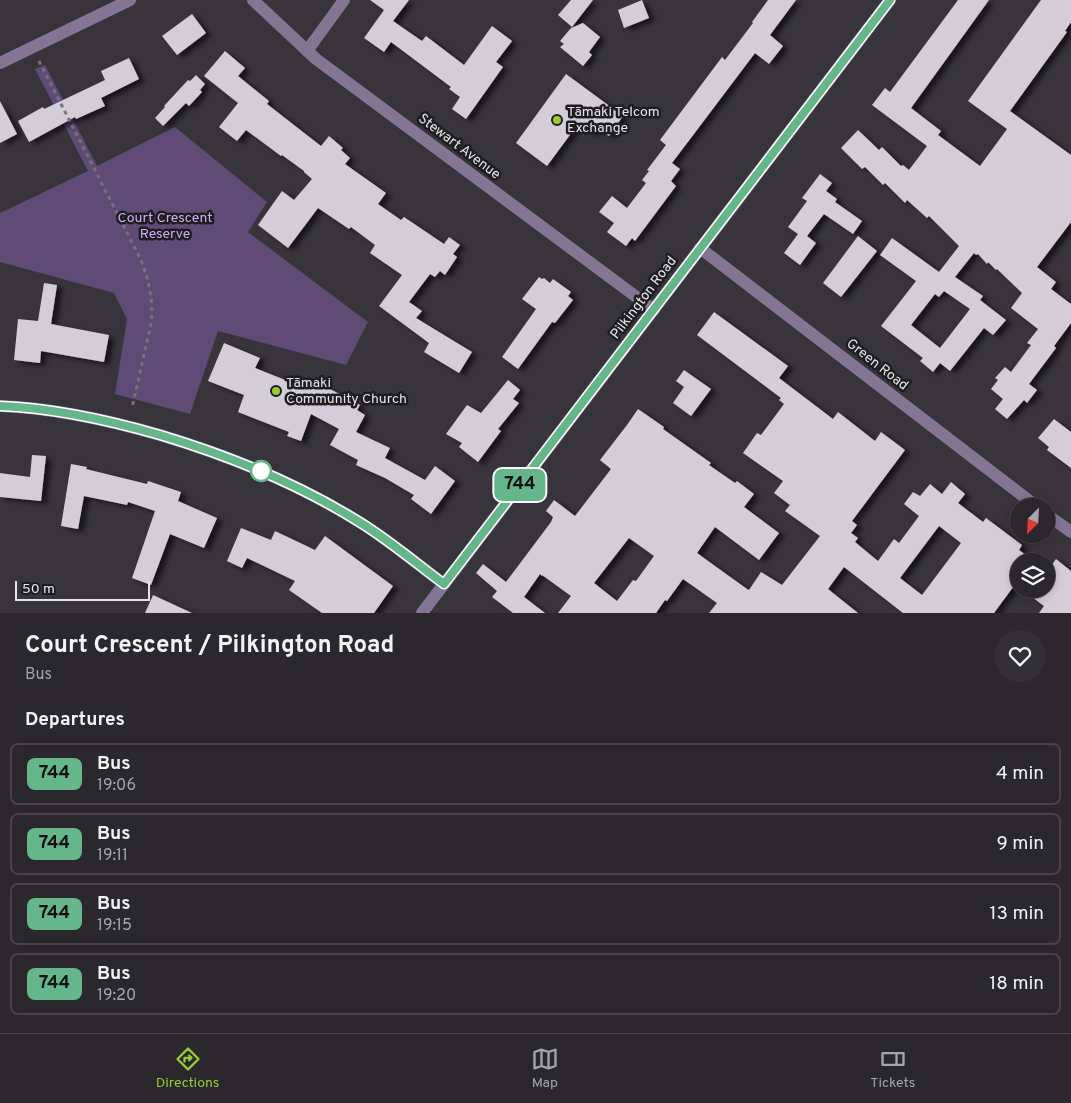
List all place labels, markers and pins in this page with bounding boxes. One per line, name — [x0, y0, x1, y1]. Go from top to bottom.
place label: Tāmaki Telcom Exchange — [567, 104, 660, 137]
marker: Tāmaki Telcom Exchange — [551, 114, 563, 126]
place label: Tāmaki Community Church — [286, 375, 407, 408]
marker: Tāmaki Community Church — [270, 385, 282, 397]
unlabelled marker — [250, 460, 272, 482]

